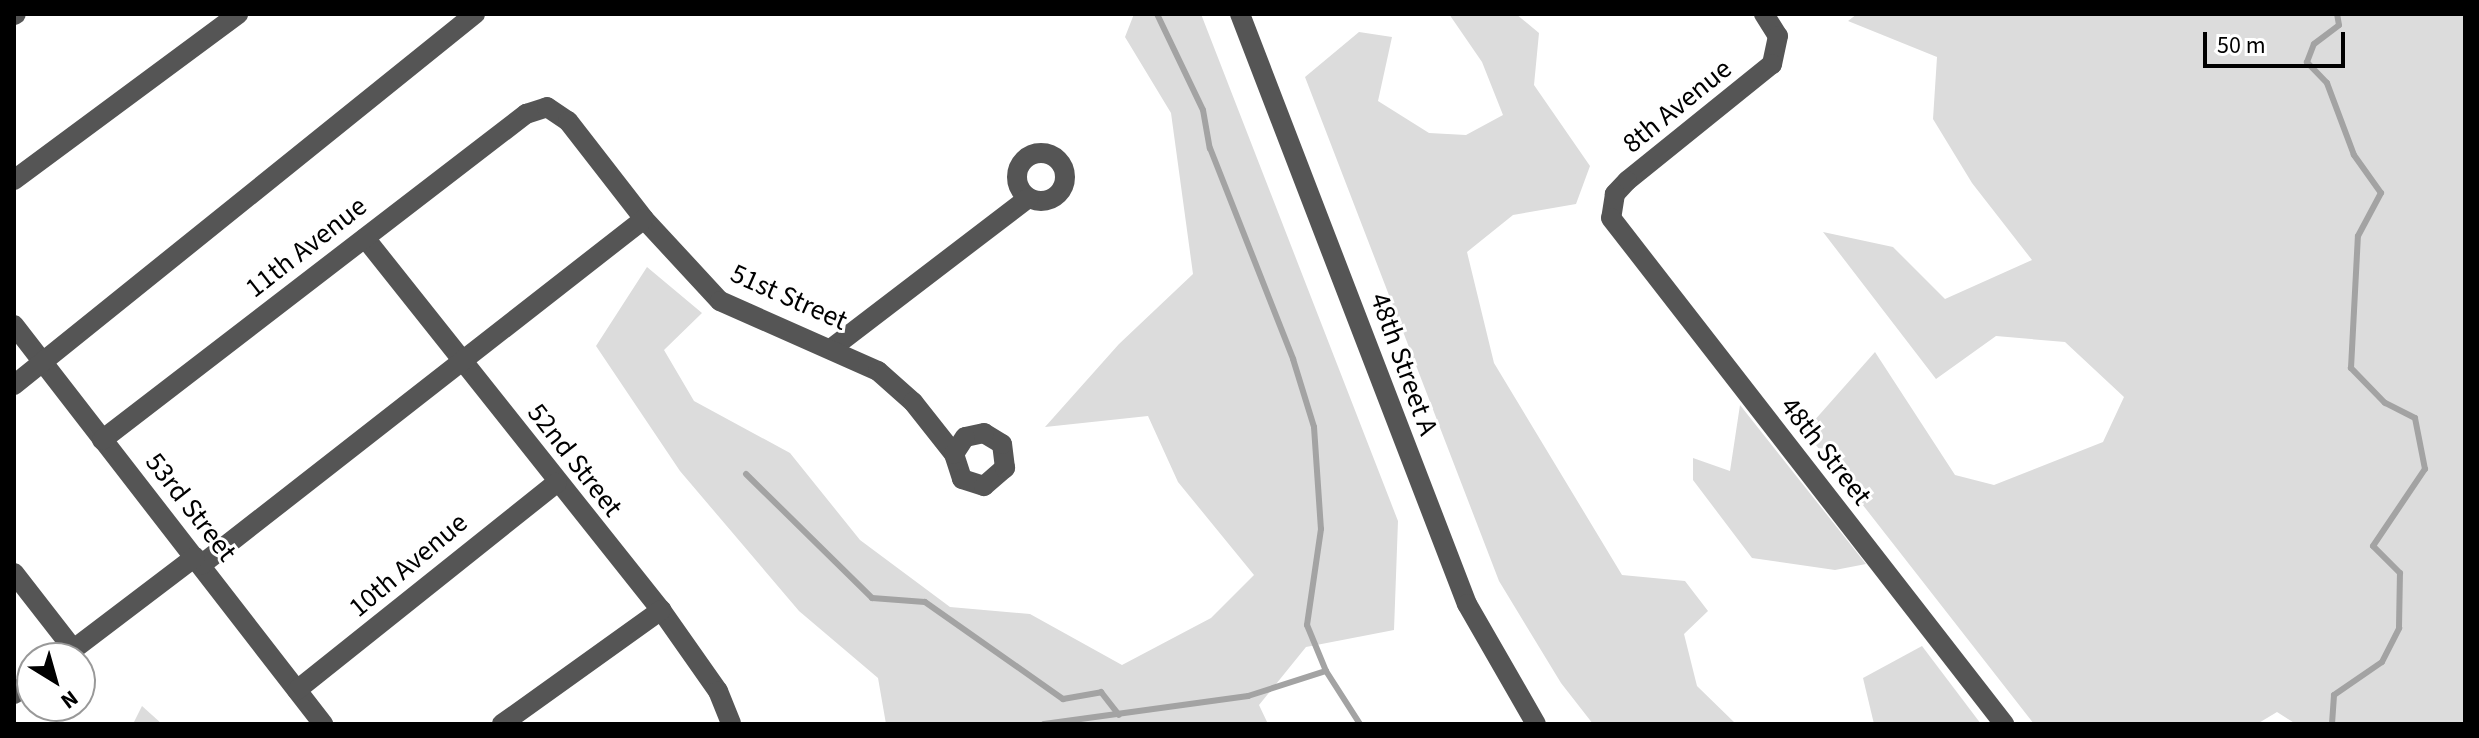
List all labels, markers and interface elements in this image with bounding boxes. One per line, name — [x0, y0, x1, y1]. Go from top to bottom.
scale bar — [2207, 16, 2349, 66]
text: 50 m — [2217, 28, 2266, 63]
street label: 8th Avenue — [1616, 52, 1738, 160]
street label: 11th Avenue — [239, 189, 373, 305]
street label: 51st Street — [725, 256, 853, 338]
street label: 48th Street A — [1363, 288, 1445, 440]
street label: 48th Street — [1773, 390, 1879, 512]
street label: 52nd Street — [520, 397, 630, 523]
street label: 53rd Street — [138, 446, 244, 568]
street label: 10th Avenue — [342, 506, 474, 624]
north arrow — [16, 642, 96, 722]
text: N — [54, 682, 85, 717]

